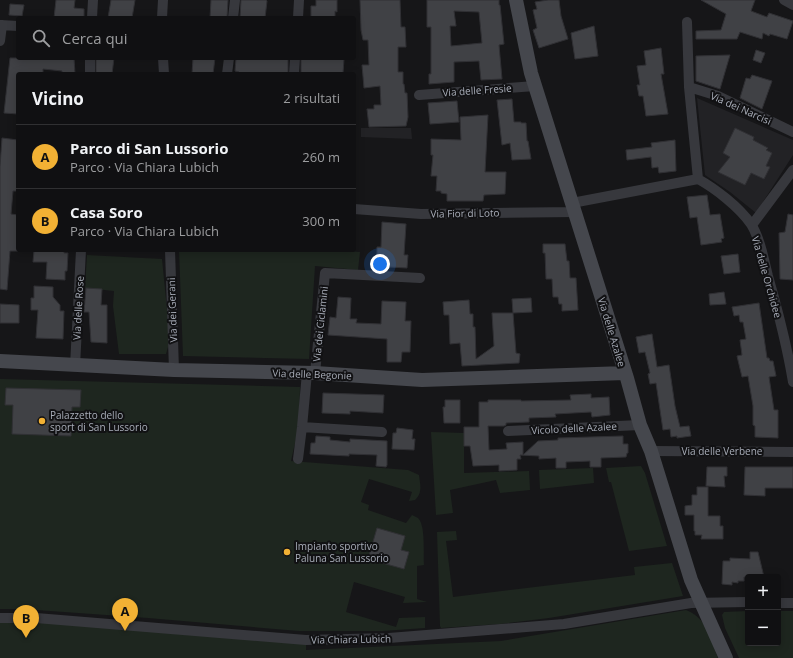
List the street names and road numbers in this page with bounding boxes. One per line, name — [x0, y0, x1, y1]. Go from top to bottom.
street label: Via delle Fresie — [442, 81, 512, 99]
street label: Via dei Narcisi — [708, 88, 774, 128]
street label: Via Fior di Loto — [430, 205, 500, 221]
street label: Via delle Orchidee — [749, 235, 785, 320]
street label: Via delle Rose — [69, 275, 87, 340]
street label: Via dei Gerani — [164, 277, 180, 343]
street label: Via dei Ciclamini — [309, 286, 331, 362]
street label: Via delle Azalee — [595, 296, 629, 369]
street label: Via delle Begonie — [272, 366, 352, 382]
street label: Vicolo delle Azalee — [531, 419, 618, 437]
street label: Via delle Verbene — [682, 444, 763, 458]
street label: Via Chiara Lubich — [311, 631, 391, 647]

